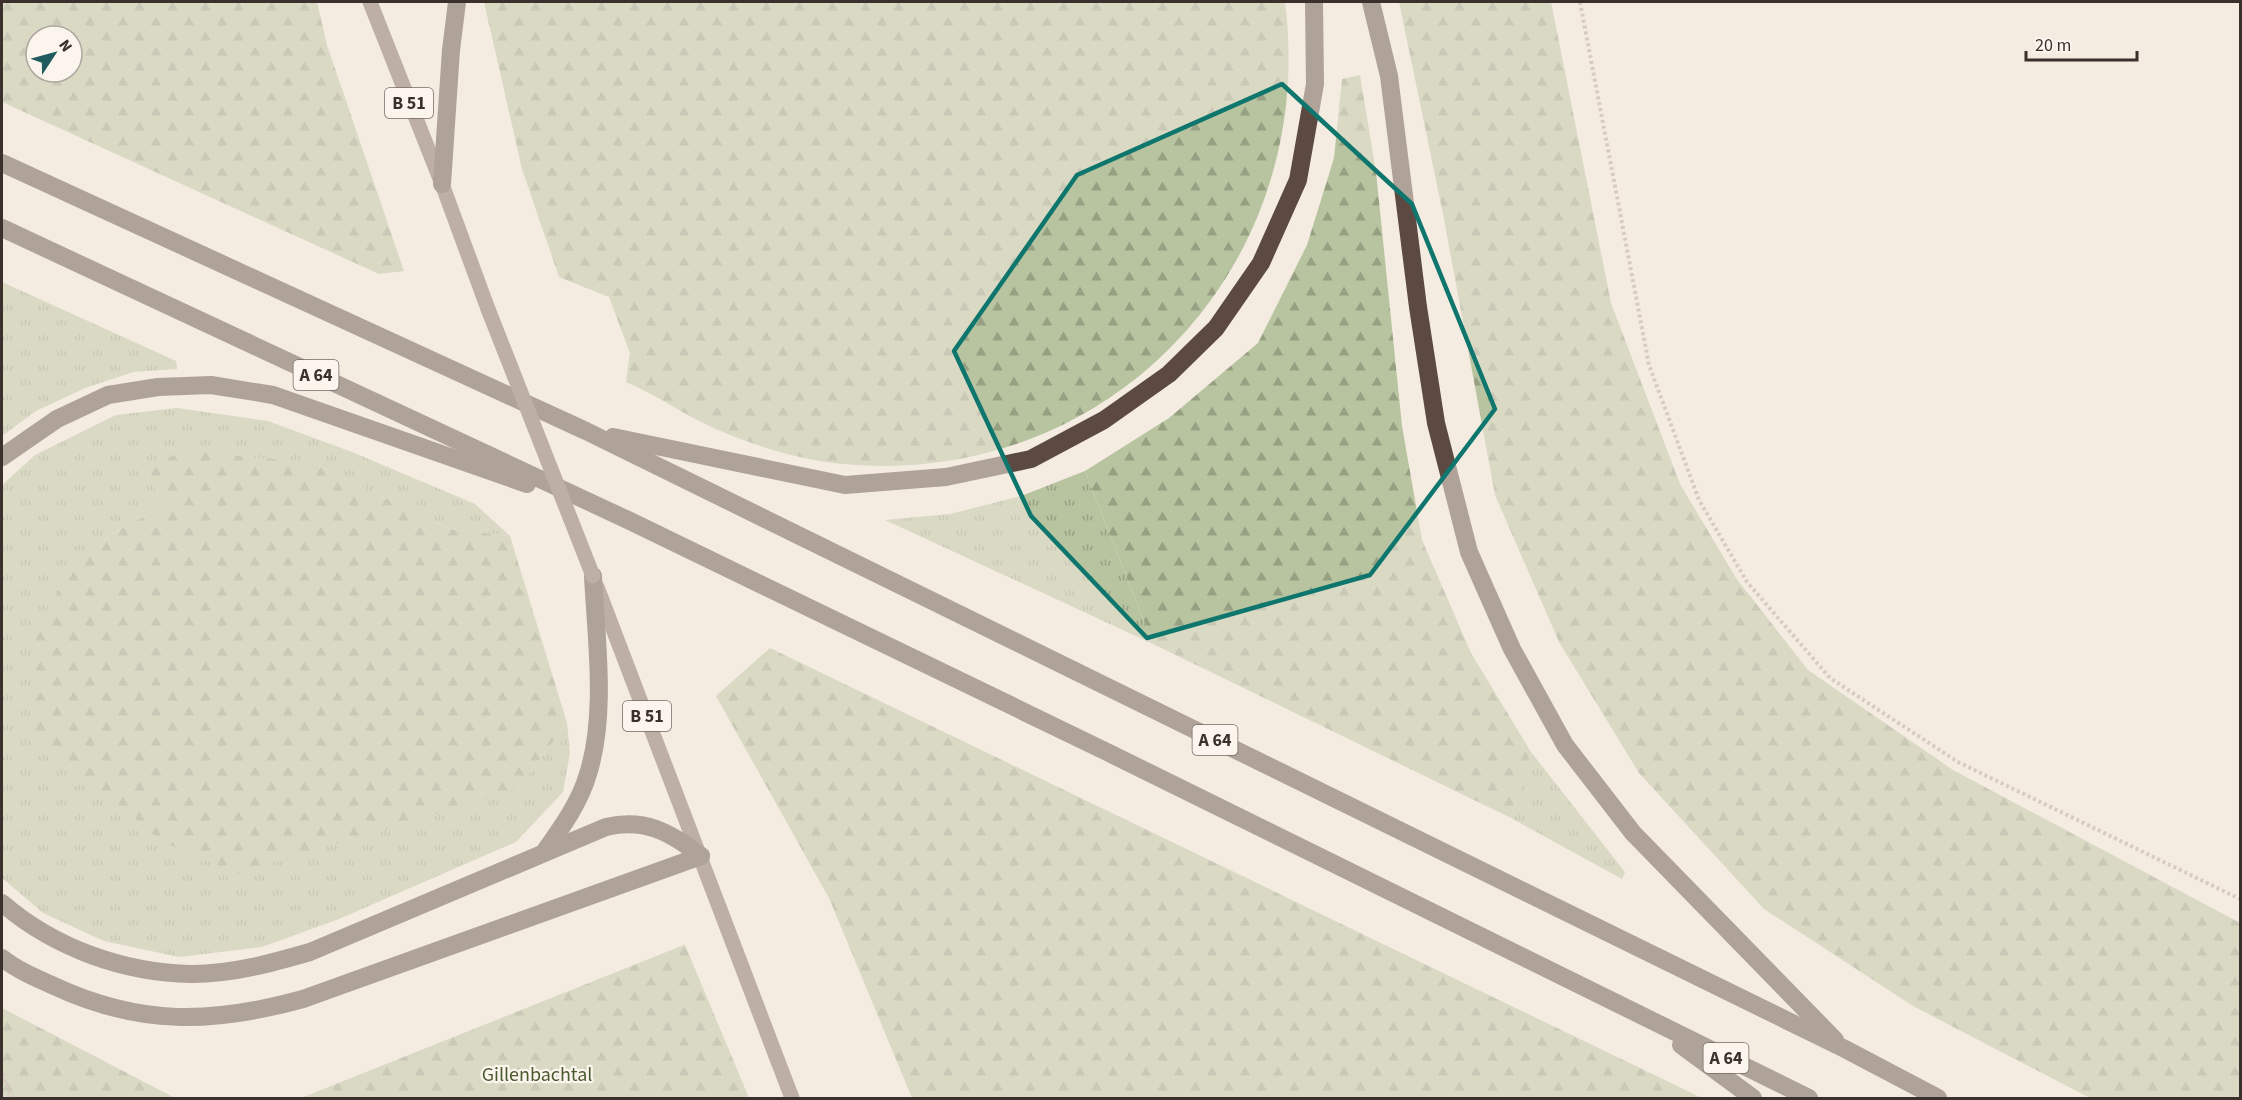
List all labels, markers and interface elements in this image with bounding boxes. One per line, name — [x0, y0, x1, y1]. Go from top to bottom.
north arrow — [24, 24, 84, 84]
scale bar — [2026, 24, 2137, 62]
text: 20 m — [2035, 33, 2071, 58]
text: N — [53, 35, 77, 57]
road number: B 51 — [385, 88, 433, 118]
road number: A 64 — [294, 360, 338, 390]
road number: B 51 — [623, 701, 671, 731]
road number: A 64 — [1192, 725, 1238, 755]
road number: A 64 — [1704, 1043, 1748, 1073]
park label: Gillenbachtal — [482, 1061, 592, 1089]

